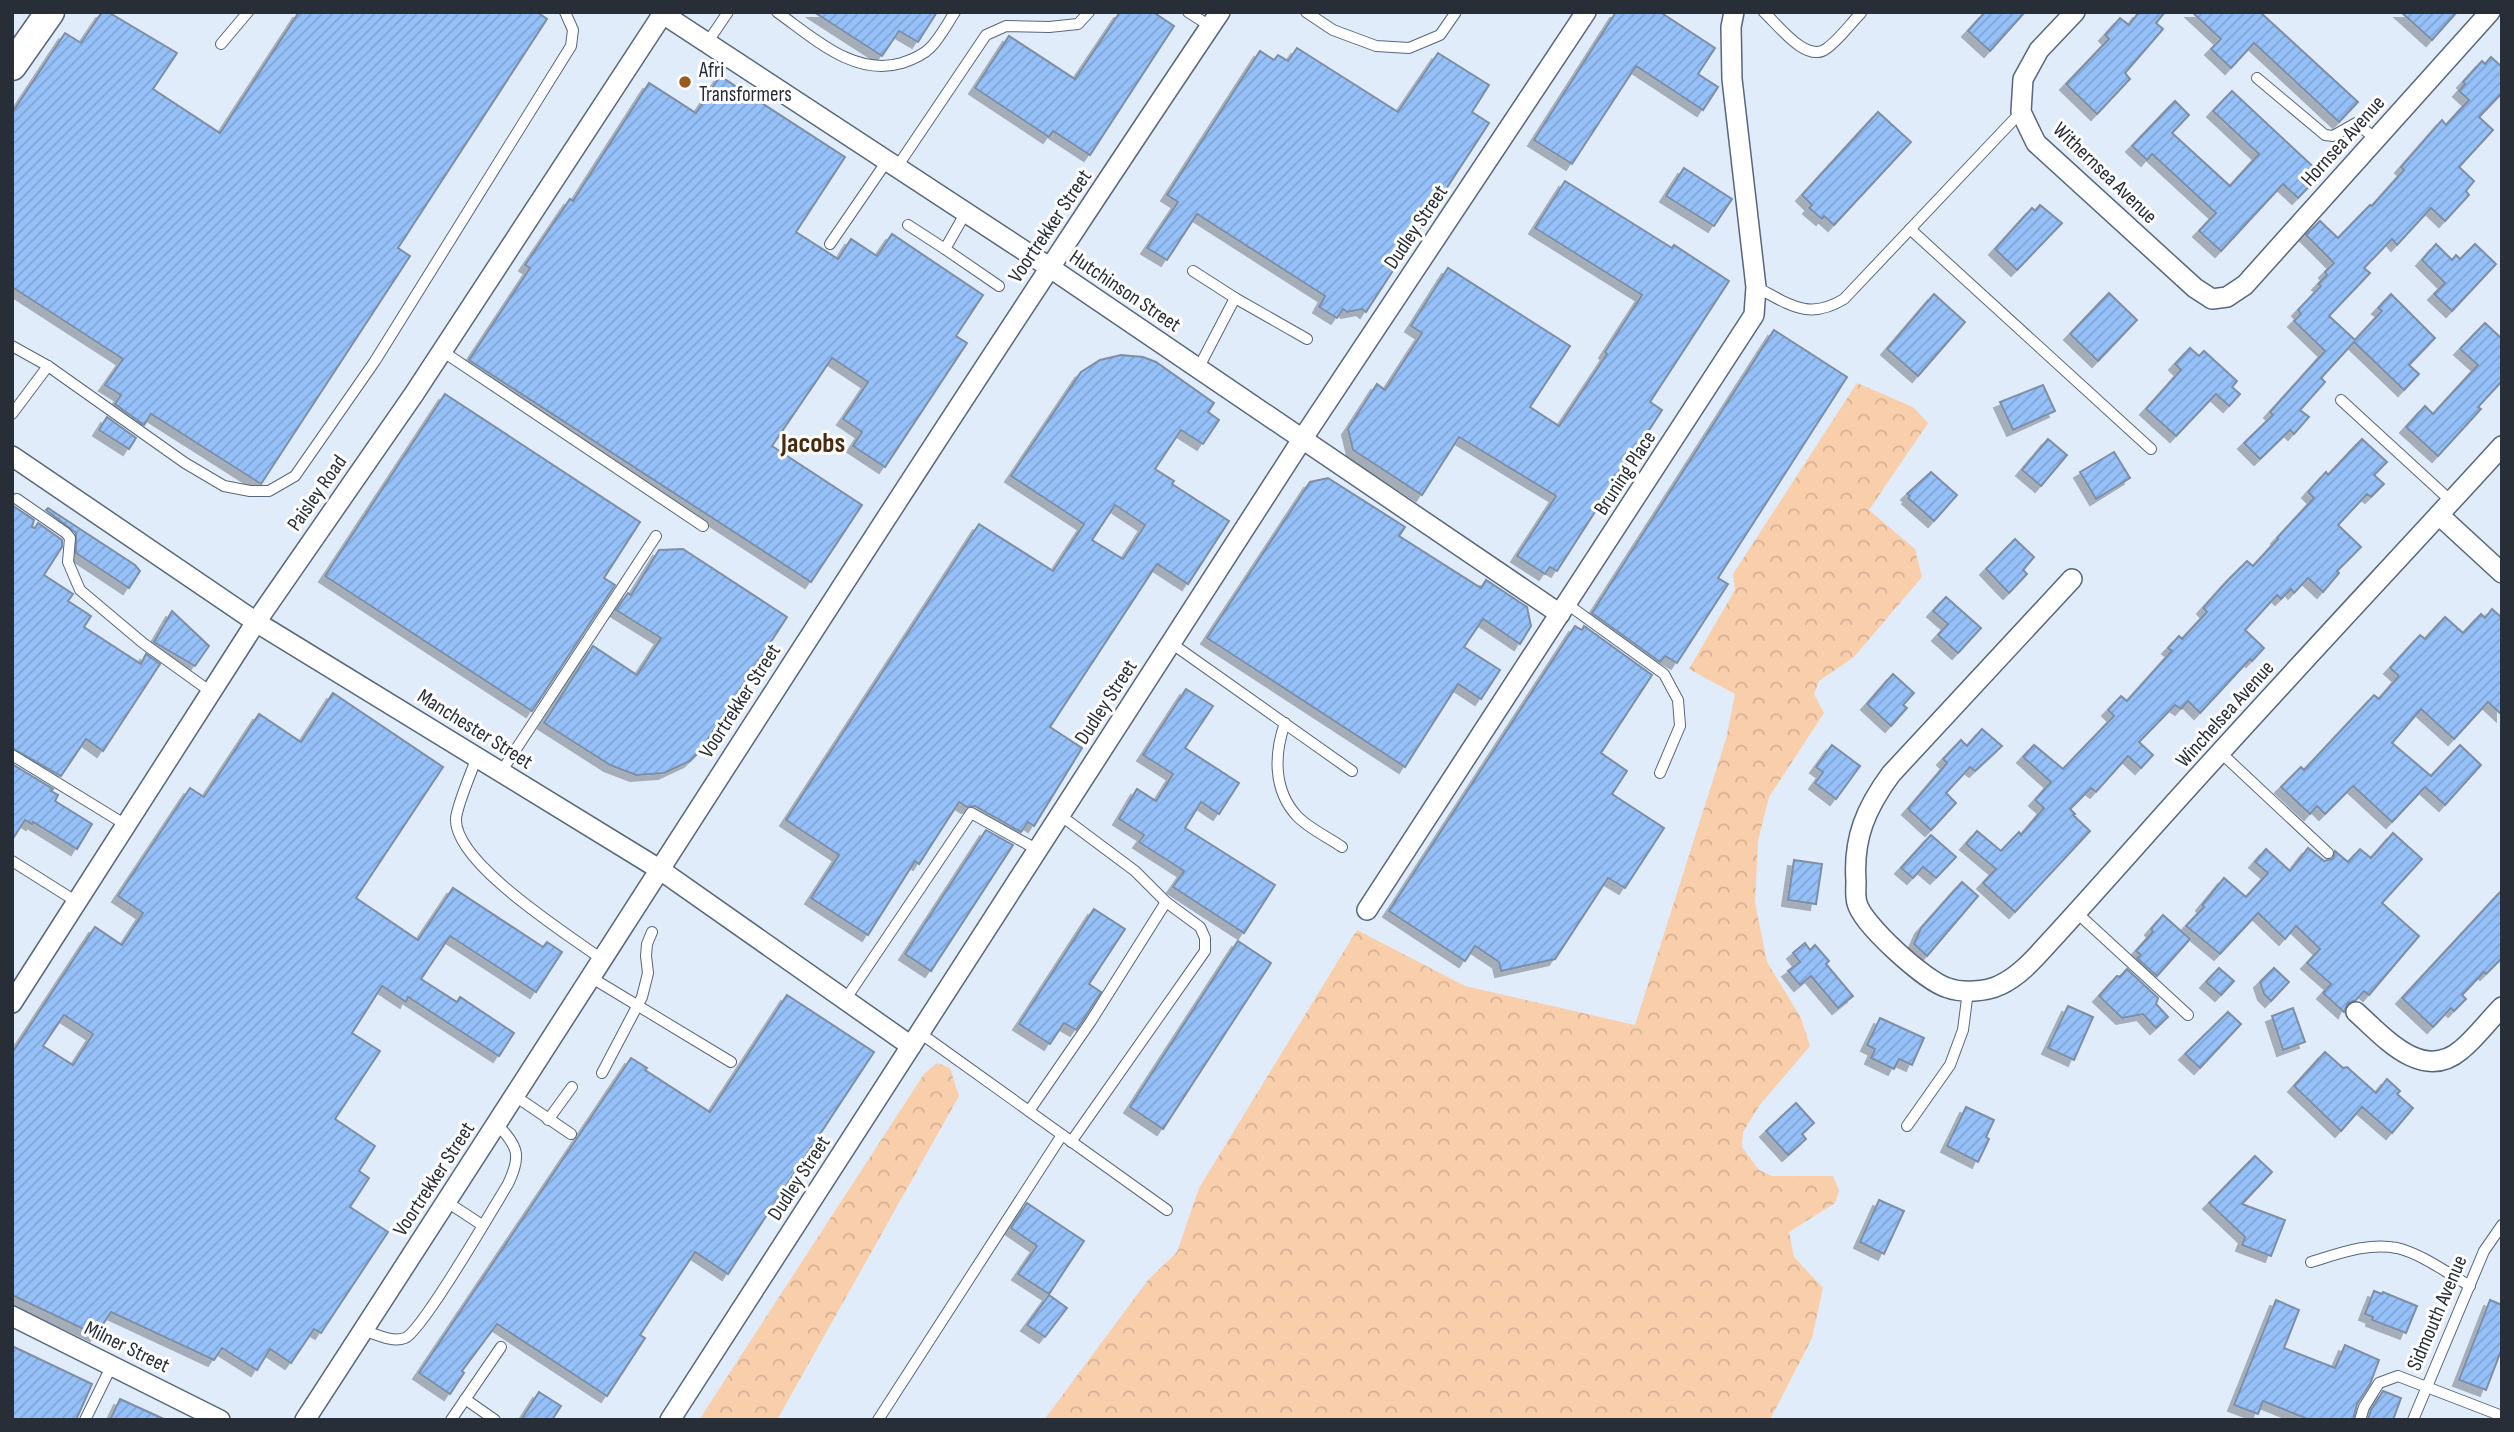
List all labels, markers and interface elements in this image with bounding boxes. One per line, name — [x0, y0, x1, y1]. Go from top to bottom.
place label: Afri Transformers — [698, 58, 792, 107]
marker: Afri Transformers — [677, 74, 693, 90]
street label: Hornsea Avenue — [2296, 91, 2390, 191]
street label: Withernsea Avenue — [2048, 117, 2162, 229]
street label: Voortrekker Street — [1003, 165, 1097, 287]
street label: Dudley Street — [1379, 180, 1453, 274]
street label: Hutchinson Street — [1065, 245, 1185, 337]
street label: Bruning Place — [1589, 426, 1661, 520]
district label: Jacobs — [780, 427, 845, 460]
street label: Paisley Road — [282, 450, 352, 536]
street label: Voortrekker Street — [694, 639, 786, 763]
street label: Dudley Street — [1069, 655, 1143, 749]
street label: Winchelsea Avenue — [2171, 655, 2279, 773]
street label: Manchester Street — [413, 684, 537, 774]
street label: Voortrekker Street — [388, 1117, 480, 1241]
street label: Dudley Street — [762, 1131, 836, 1225]
street label: Sidmouth Avenue — [2402, 1252, 2472, 1374]
street label: Milner Street — [80, 1316, 174, 1378]

